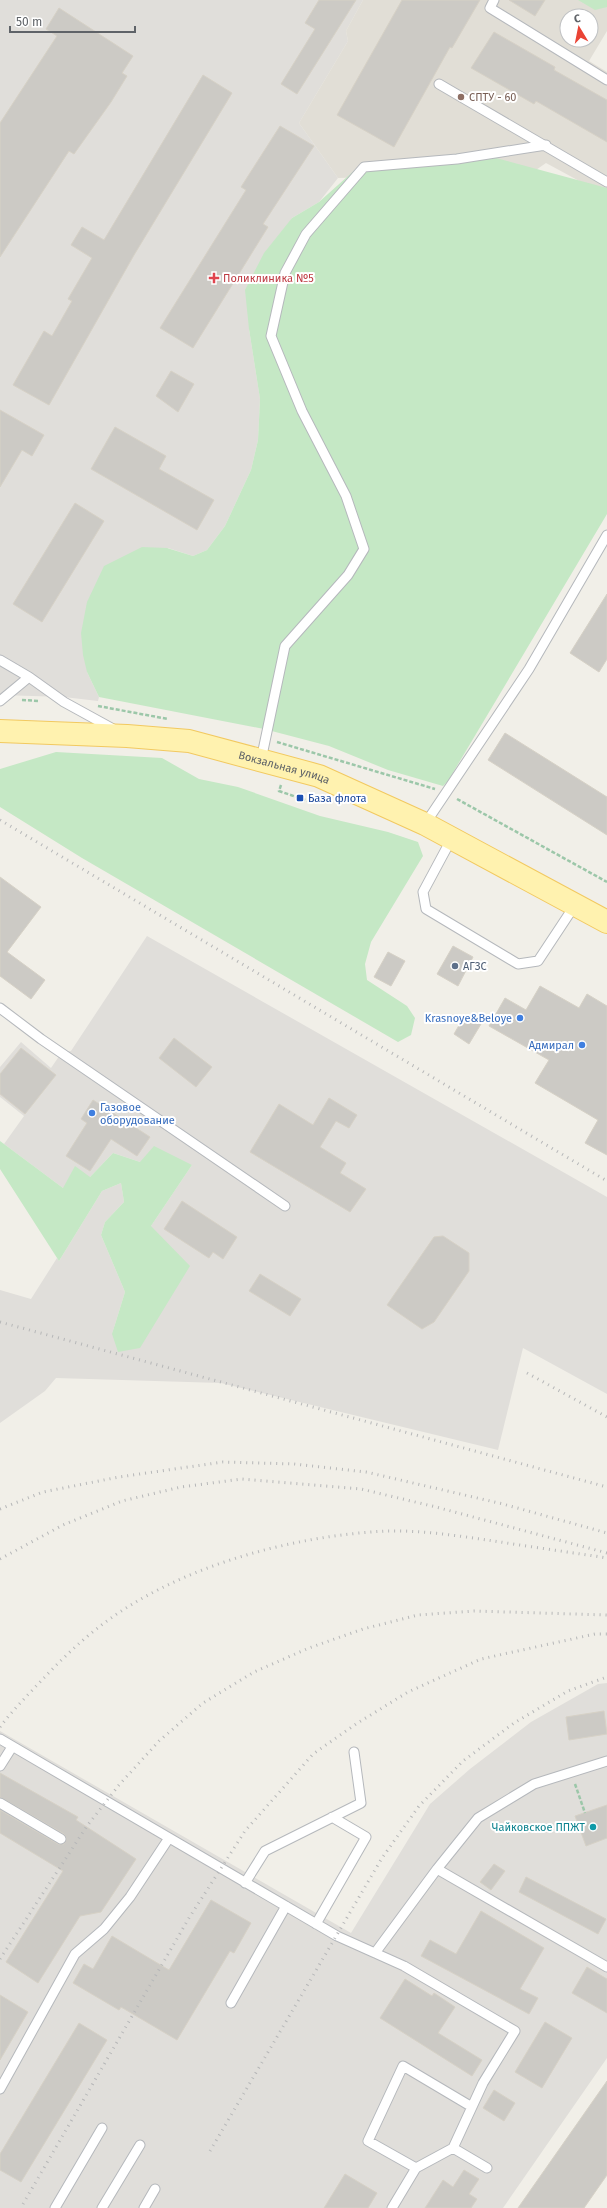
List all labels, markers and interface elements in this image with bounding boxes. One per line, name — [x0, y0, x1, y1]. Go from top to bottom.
scale bar — [10, 8, 135, 34]
north arrow — [559, 8, 599, 48]
text: С — [573, 12, 582, 26]
text: 50 m — [16, 15, 42, 29]
place label: СПТУ - 60 — [469, 91, 516, 104]
marker: СПТУ - 60 — [456, 92, 466, 102]
marker: Поликлиника №5 — [208, 272, 220, 284]
place label: Поликлиника №5 — [223, 272, 314, 285]
street label: Вокзальная улица — [237, 749, 332, 787]
place label: База флота — [308, 792, 367, 805]
marker: База флота — [295, 793, 305, 803]
place label: АГЗС — [463, 960, 487, 973]
marker: АГЗС — [450, 961, 460, 971]
place label: Krasnoye&Beloye — [425, 1012, 512, 1025]
marker: Krasnoye&Beloye — [515, 1013, 525, 1023]
place label: Адмирал — [529, 1039, 574, 1052]
marker: Адмирал — [577, 1040, 587, 1050]
place label: Газовое оборудование — [100, 1101, 175, 1127]
marker: Газовое оборудование — [87, 1108, 97, 1118]
place label: Чайковское ППЖТ — [492, 1821, 585, 1834]
marker: Чайковское ППЖТ — [588, 1822, 598, 1832]

